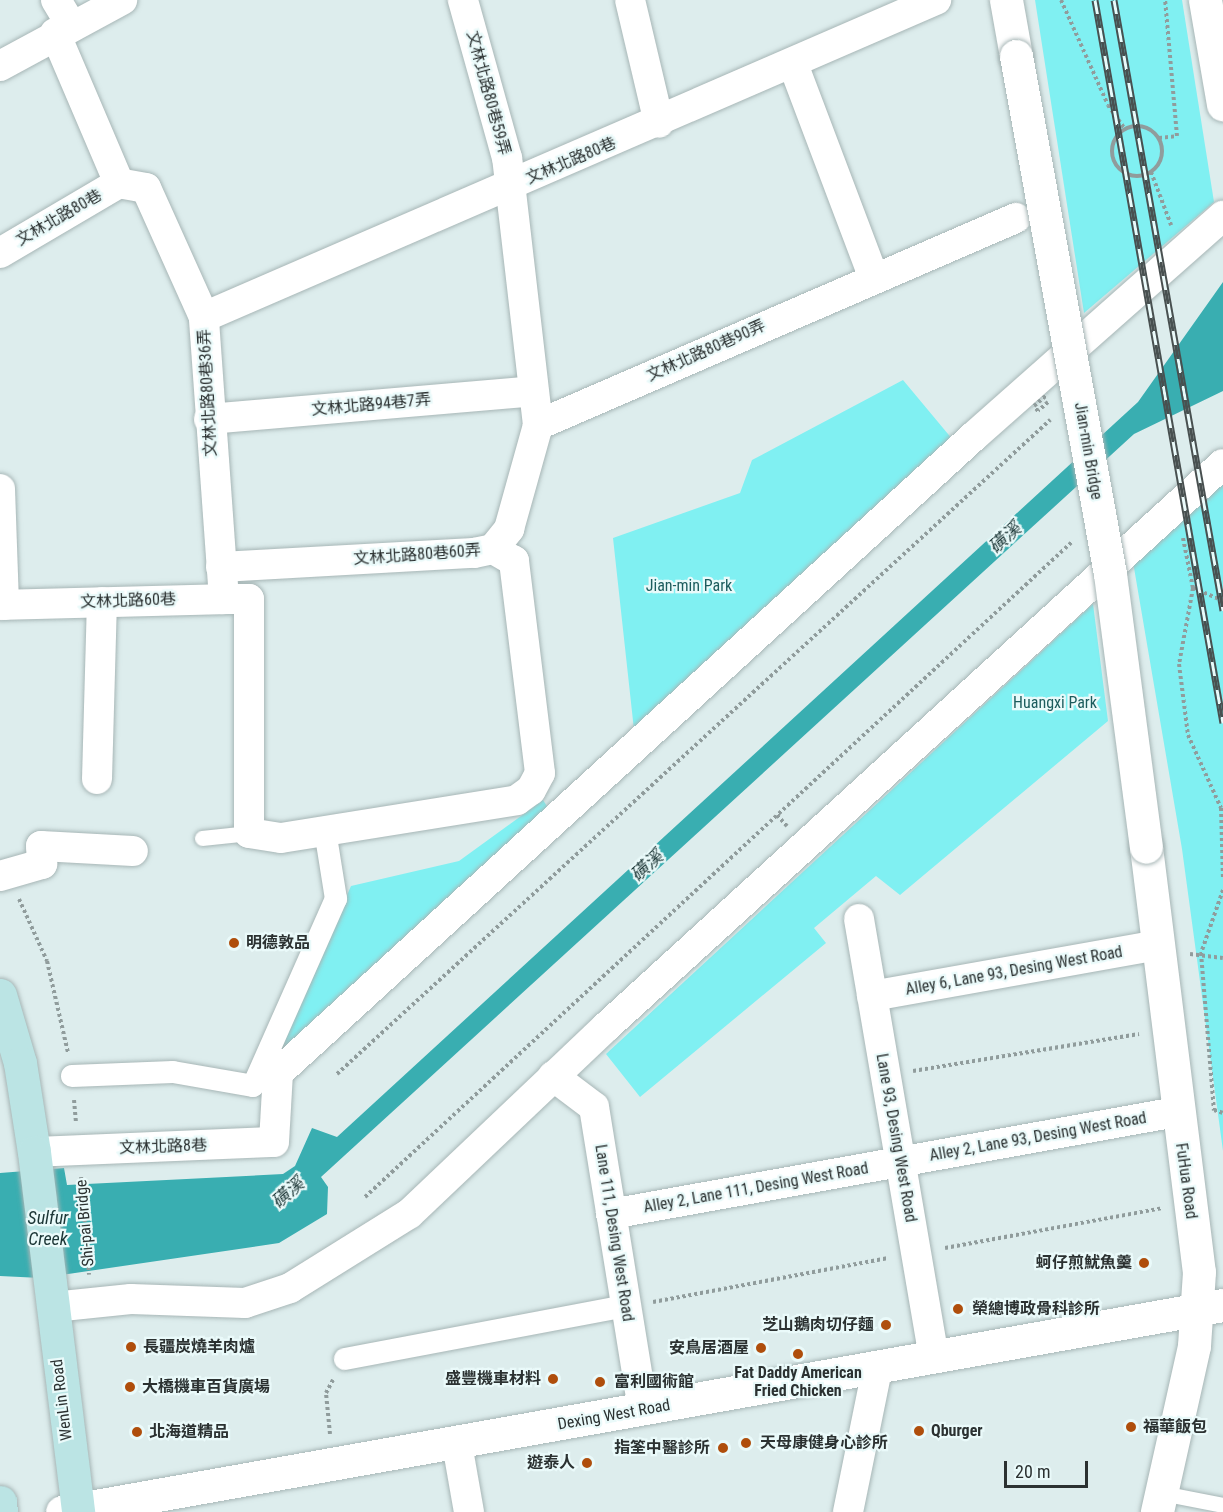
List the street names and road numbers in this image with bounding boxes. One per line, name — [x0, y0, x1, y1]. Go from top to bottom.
street label: 文林北路80巷59弄 — [462, 29, 514, 157]
street label: 文林北路80巷 — [523, 133, 619, 189]
street label: 文林北路80巷 — [13, 186, 105, 250]
street label: 文林北路80巷90弄 — [644, 316, 768, 386]
street label: 文林北路80巷36弄 — [195, 329, 221, 457]
street label: 文林北路94巷7弄 — [311, 390, 431, 420]
street label: Jian-min Bridge — [1070, 401, 1106, 501]
street label: 文林北路80巷60弄 — [353, 541, 481, 569]
street label: 文林北路60巷 — [80, 590, 176, 612]
street label: Alley 6, Lane 93, Desing West Road — [904, 942, 1124, 1000]
street label: Lane 93, Desing West Road — [872, 1052, 920, 1224]
street label: Alley 2, Lane 93, Desing West Road — [928, 1108, 1148, 1166]
street label: 文林北路8巷 — [119, 1136, 207, 1158]
street label: FuHua Road — [1171, 1142, 1201, 1220]
street label: Lane 111, Desing West Road — [591, 1143, 637, 1323]
street label: Alley 2, Lane 111, Desing West Road — [642, 1159, 870, 1217]
street label: Shi-pai Bridge — [72, 1179, 98, 1267]
street label: WenLin Road — [47, 1358, 77, 1442]
street label: Dexing West Road — [556, 1396, 672, 1434]

